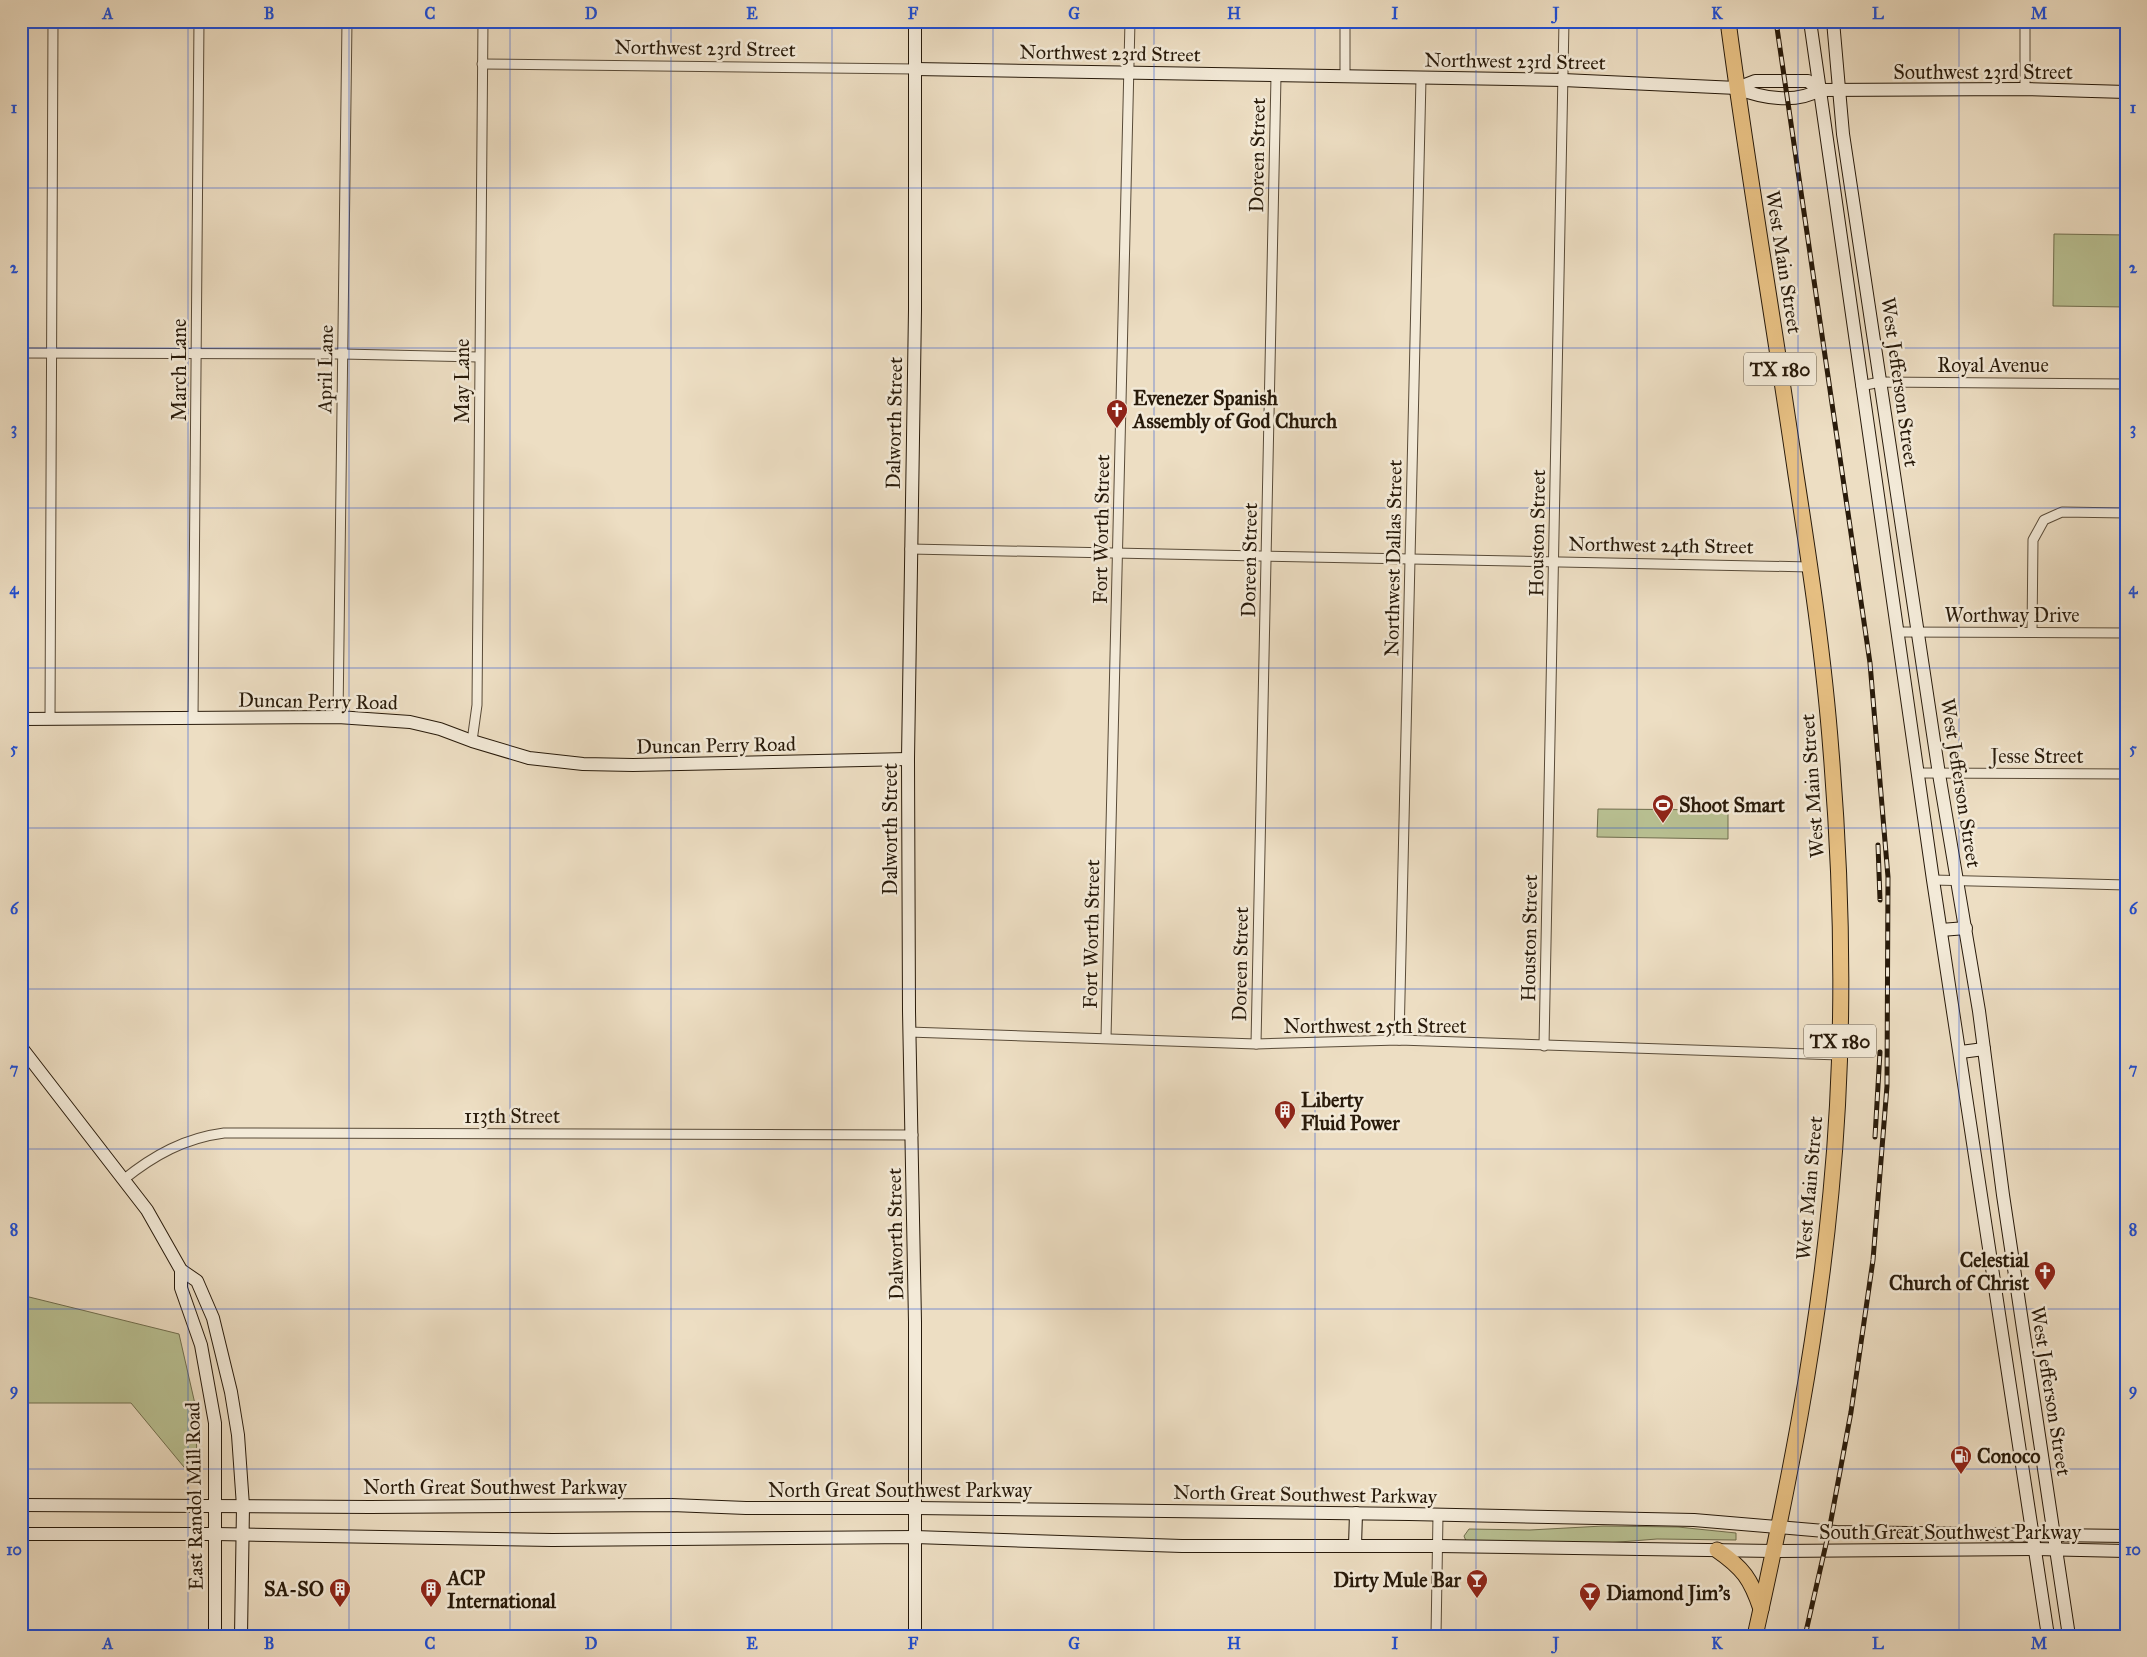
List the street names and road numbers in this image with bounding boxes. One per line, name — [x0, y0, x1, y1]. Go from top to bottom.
street label: Northwest 23rd Street — [614, 34, 796, 62]
street label: Northwest 23rd Street — [1019, 39, 1201, 67]
street label: Northwest 23rd Street — [1424, 47, 1606, 75]
street label: Southwest 23rd Street — [1893, 60, 2073, 84]
street label: Doreen Street — [1244, 97, 1270, 213]
street label: West Main Street — [1761, 189, 1807, 335]
street label: West Jefferson Street — [1875, 295, 1924, 469]
street label: March Lane — [167, 319, 191, 421]
street label: April Lane — [312, 325, 338, 414]
street label: May Lane — [450, 339, 474, 423]
road number: TX 180 — [1744, 352, 1816, 386]
street label: Royal Avenue — [1937, 353, 2049, 377]
street label: Dalworth Street — [881, 357, 907, 489]
street label: Fort Worth Street — [1088, 454, 1114, 604]
street label: Northwest Dallas Street — [1379, 459, 1407, 657]
street label: Houston Street — [1524, 469, 1550, 597]
street label: Doreen Street — [1236, 502, 1262, 618]
street label: Northwest 24th Street — [1568, 531, 1754, 559]
street label: Worthway Drive — [1945, 603, 2079, 627]
street label: Duncan Perry Road — [238, 688, 398, 714]
street label: West Jefferson Street — [1935, 696, 1986, 870]
street label: West Main Street — [1795, 713, 1829, 859]
street label: Duncan Perry Road — [636, 732, 796, 758]
street label: Jesse Street — [1989, 744, 2083, 769]
street label: Dalworth Street — [878, 763, 902, 895]
street label: Fort Worth Street — [1078, 859, 1104, 1009]
street label: Houston Street — [1516, 874, 1542, 1002]
street label: Doreen Street — [1227, 906, 1253, 1022]
street label: Northwest 25th Street — [1283, 1014, 1467, 1038]
road number: TX 180 — [1804, 1024, 1876, 1058]
street label: 113th Street — [464, 1104, 560, 1128]
street label: West Main Street — [1791, 1115, 1827, 1261]
street label: Dalworth Street — [882, 1168, 908, 1300]
street label: West Jefferson Street — [2025, 1304, 2076, 1478]
street label: East Randol Mill Road — [180, 1402, 208, 1590]
street label: North Great Southwest Parkway — [363, 1475, 628, 1499]
street label: North Great Southwest Parkway — [768, 1478, 1033, 1502]
street label: North Great Southwest Parkway — [1173, 1480, 1438, 1508]
street label: South Great Southwest Parkway — [1819, 1520, 2082, 1544]

